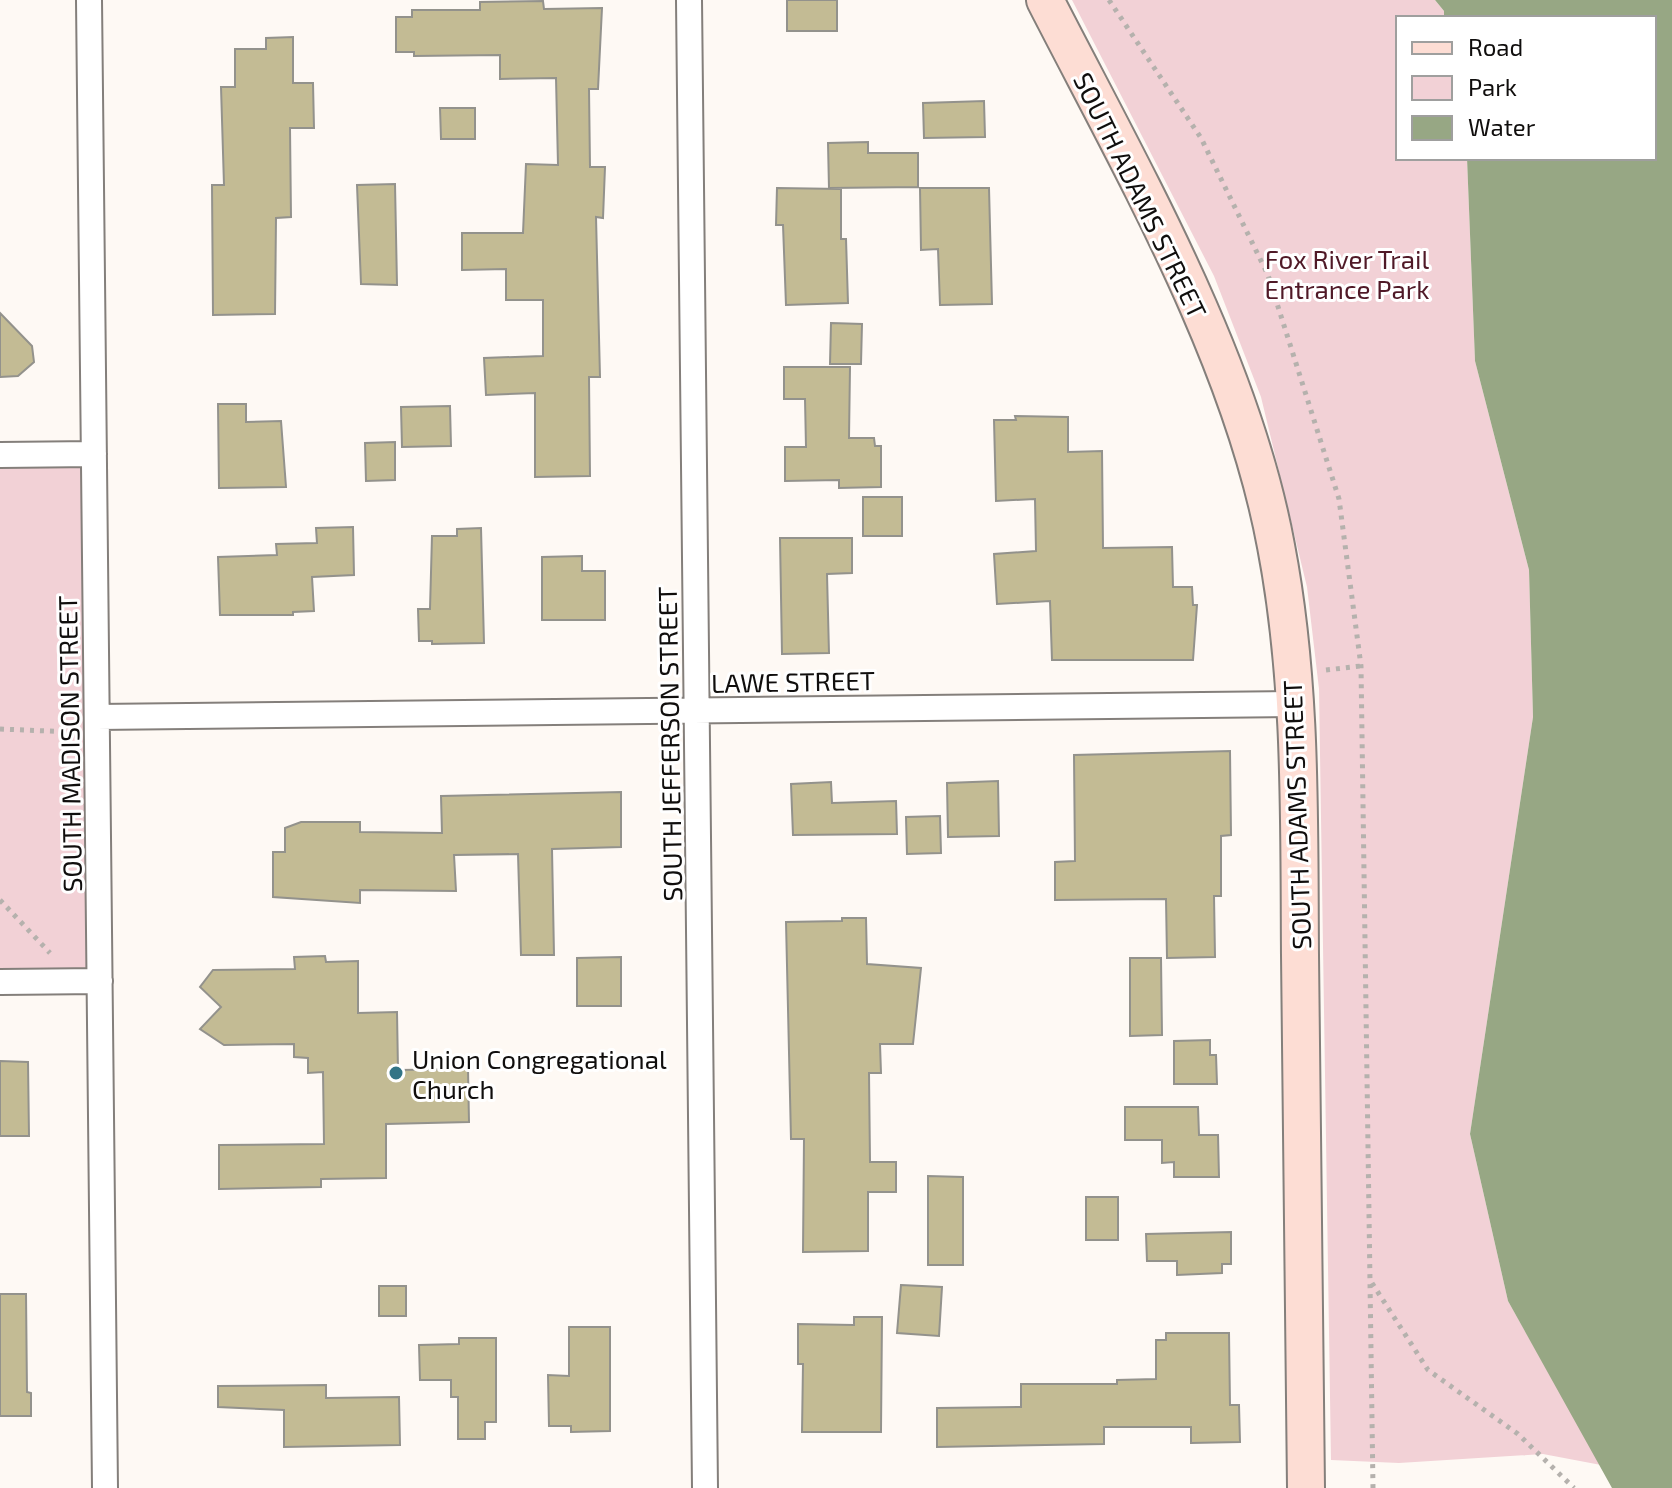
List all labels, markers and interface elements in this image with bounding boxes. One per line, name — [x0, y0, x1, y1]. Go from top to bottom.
legend — [1396, 16, 1656, 160]
text: Road — [1468, 32, 1523, 61]
street label: SOUTH ADAMS STREET — [1068, 67, 1214, 323]
text: Park — [1468, 72, 1517, 101]
text: Water — [1468, 112, 1536, 141]
park label: Fox River Trail Entrance Park — [1265, 243, 1429, 304]
street label: SOUTH JEFFERSON STREET — [651, 586, 687, 902]
street label: SOUTH MADISON STREET — [51, 595, 87, 893]
street label: LAWE STREET — [711, 664, 875, 698]
street label: SOUTH ADAMS STREET — [1276, 680, 1316, 950]
place label: Union Congregational Church — [412, 1043, 667, 1104]
marker: Union Congregational Church — [387, 1064, 405, 1082]

